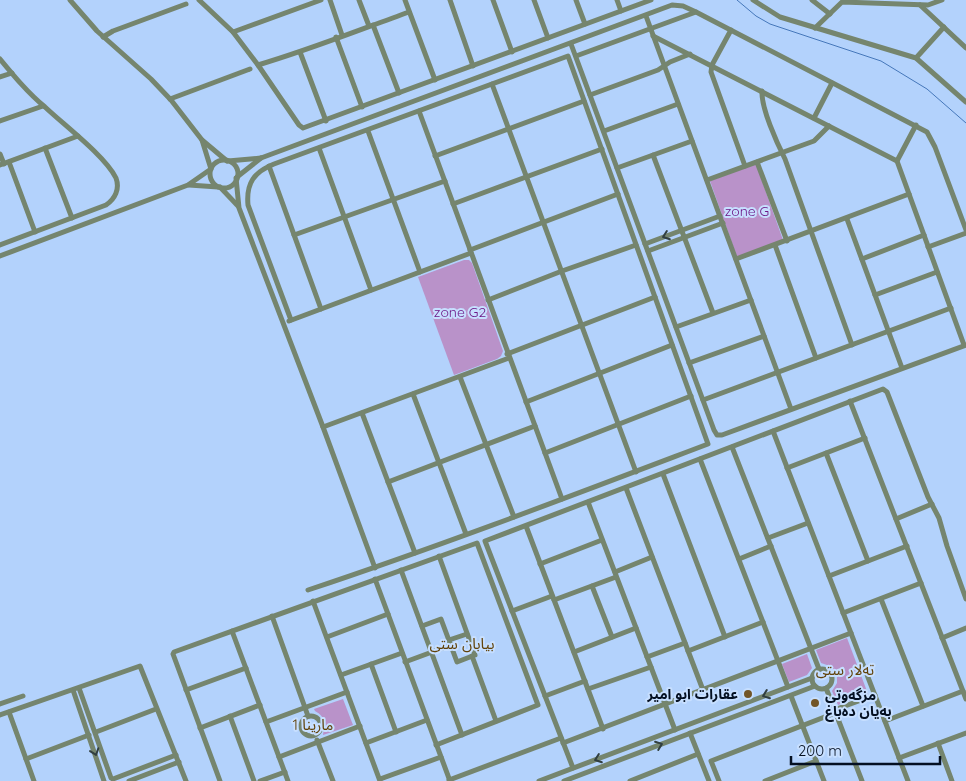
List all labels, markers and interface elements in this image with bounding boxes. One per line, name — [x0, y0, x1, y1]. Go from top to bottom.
park label: zone G — [725, 202, 769, 220]
one-way arrow — [662, 230, 671, 240]
park label: zone G2 — [434, 303, 486, 321]
district label: بیابان ستی — [429, 634, 495, 653]
district label: ته‌لار ستی — [816, 660, 874, 679]
place label: عقارات ابو امير — [646, 685, 738, 703]
place label: مزگەوتی بەیان دەباغ — [825, 686, 892, 722]
marker: عقارات ابو امير — [742, 688, 754, 700]
one-way arrow — [762, 689, 771, 699]
marker: مزگەوتی بەیان دەباغ — [809, 697, 821, 709]
district label: مارینا 1 — [293, 715, 333, 734]
scale bar — [791, 734, 940, 766]
one-way arrow — [654, 741, 663, 751]
text: 200 m — [798, 741, 842, 760]
one-way arrow — [89, 747, 99, 756]
one-way arrow — [594, 753, 603, 763]

